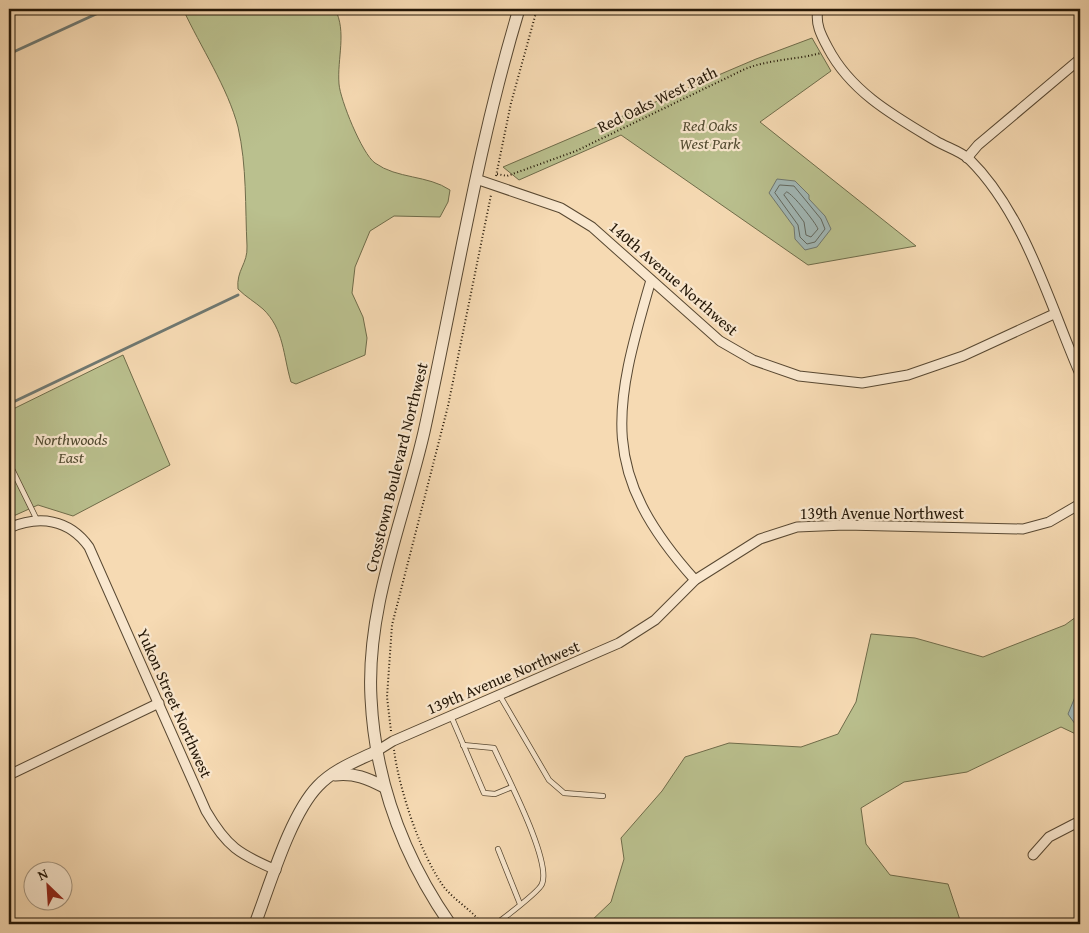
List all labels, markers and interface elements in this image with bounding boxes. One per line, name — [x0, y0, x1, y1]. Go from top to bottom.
street label: Red Oaks West Path — [593, 60, 721, 138]
park label: Red Oaks West Park — [680, 113, 741, 155]
street label: 140th Avenue Northwest — [604, 215, 744, 341]
street label: Crosstown Boulevard Northwest — [358, 359, 434, 574]
park label: Northwoods East — [33, 427, 108, 469]
street label: 139th Avenue Northwest — [800, 501, 965, 525]
street label: Yukon Street Northwest — [131, 625, 219, 782]
street label: 139th Avenue Northwest — [423, 634, 584, 720]
north arrow — [22, 860, 72, 910]
text: N — [34, 863, 52, 885]

